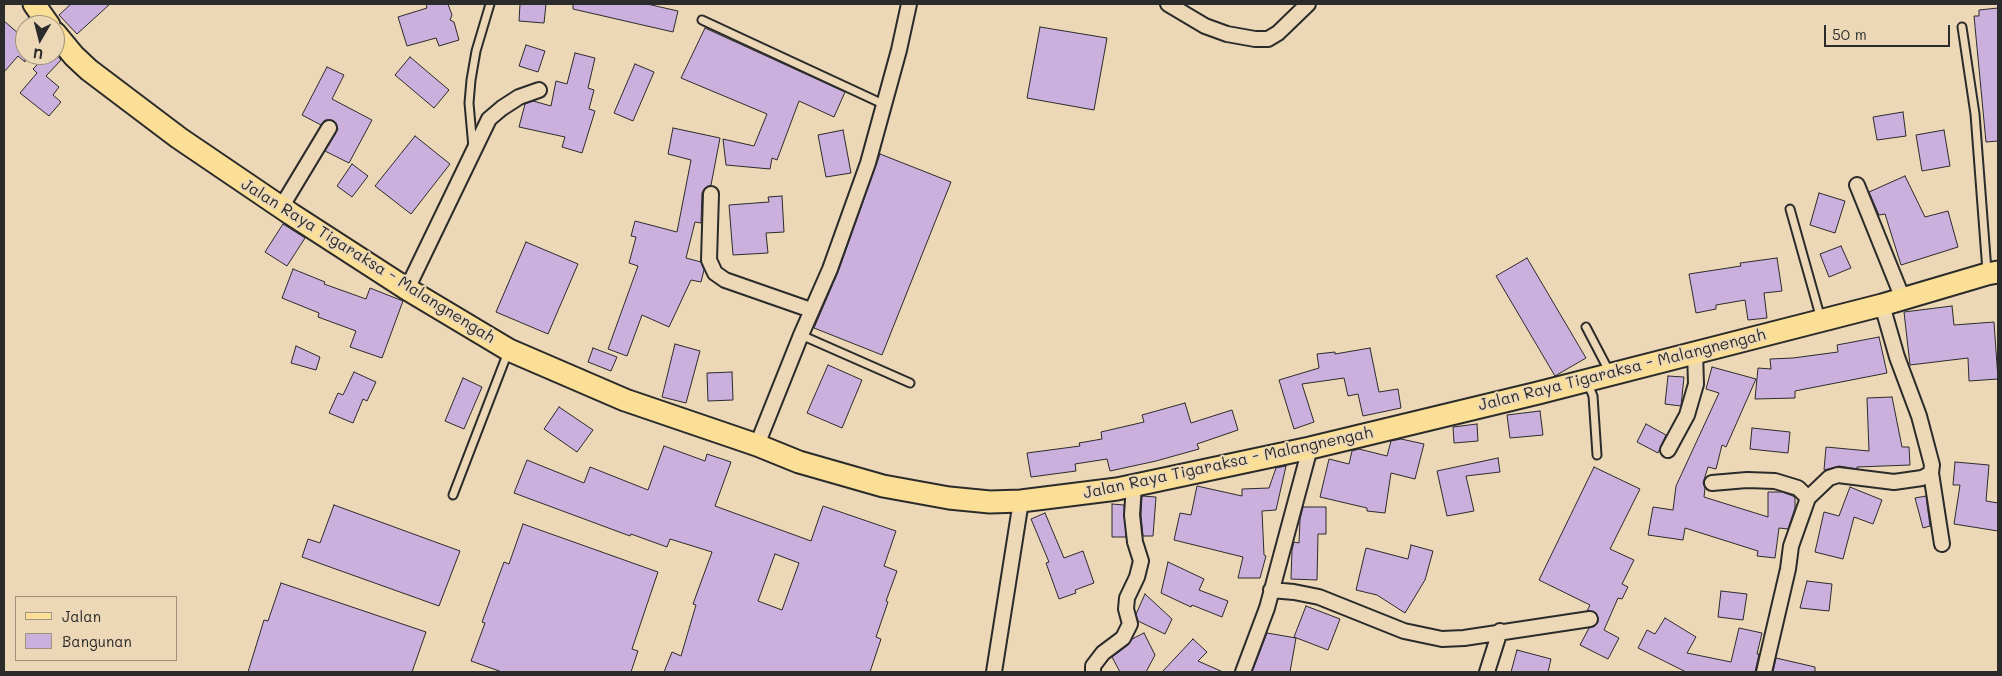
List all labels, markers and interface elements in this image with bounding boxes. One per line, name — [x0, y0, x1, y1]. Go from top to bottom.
north arrow — [15, 15, 65, 65]
scale bar — [1827, 15, 1953, 47]
text: 50 m — [1832, 24, 1867, 44]
text: U — [32, 44, 44, 64]
street label: Jalan Raya Tigaraksa - Malangnengah — [238, 175, 498, 347]
street label: Jalan Raya Tigaraksa - Malangnengah — [1476, 325, 1768, 415]
street label: Jalan Raya Tigaraksa - Malangnengah — [1082, 423, 1374, 503]
legend — [15, 596, 178, 661]
text: Jalan — [62, 606, 101, 626]
text: Bangunan — [62, 631, 132, 651]

